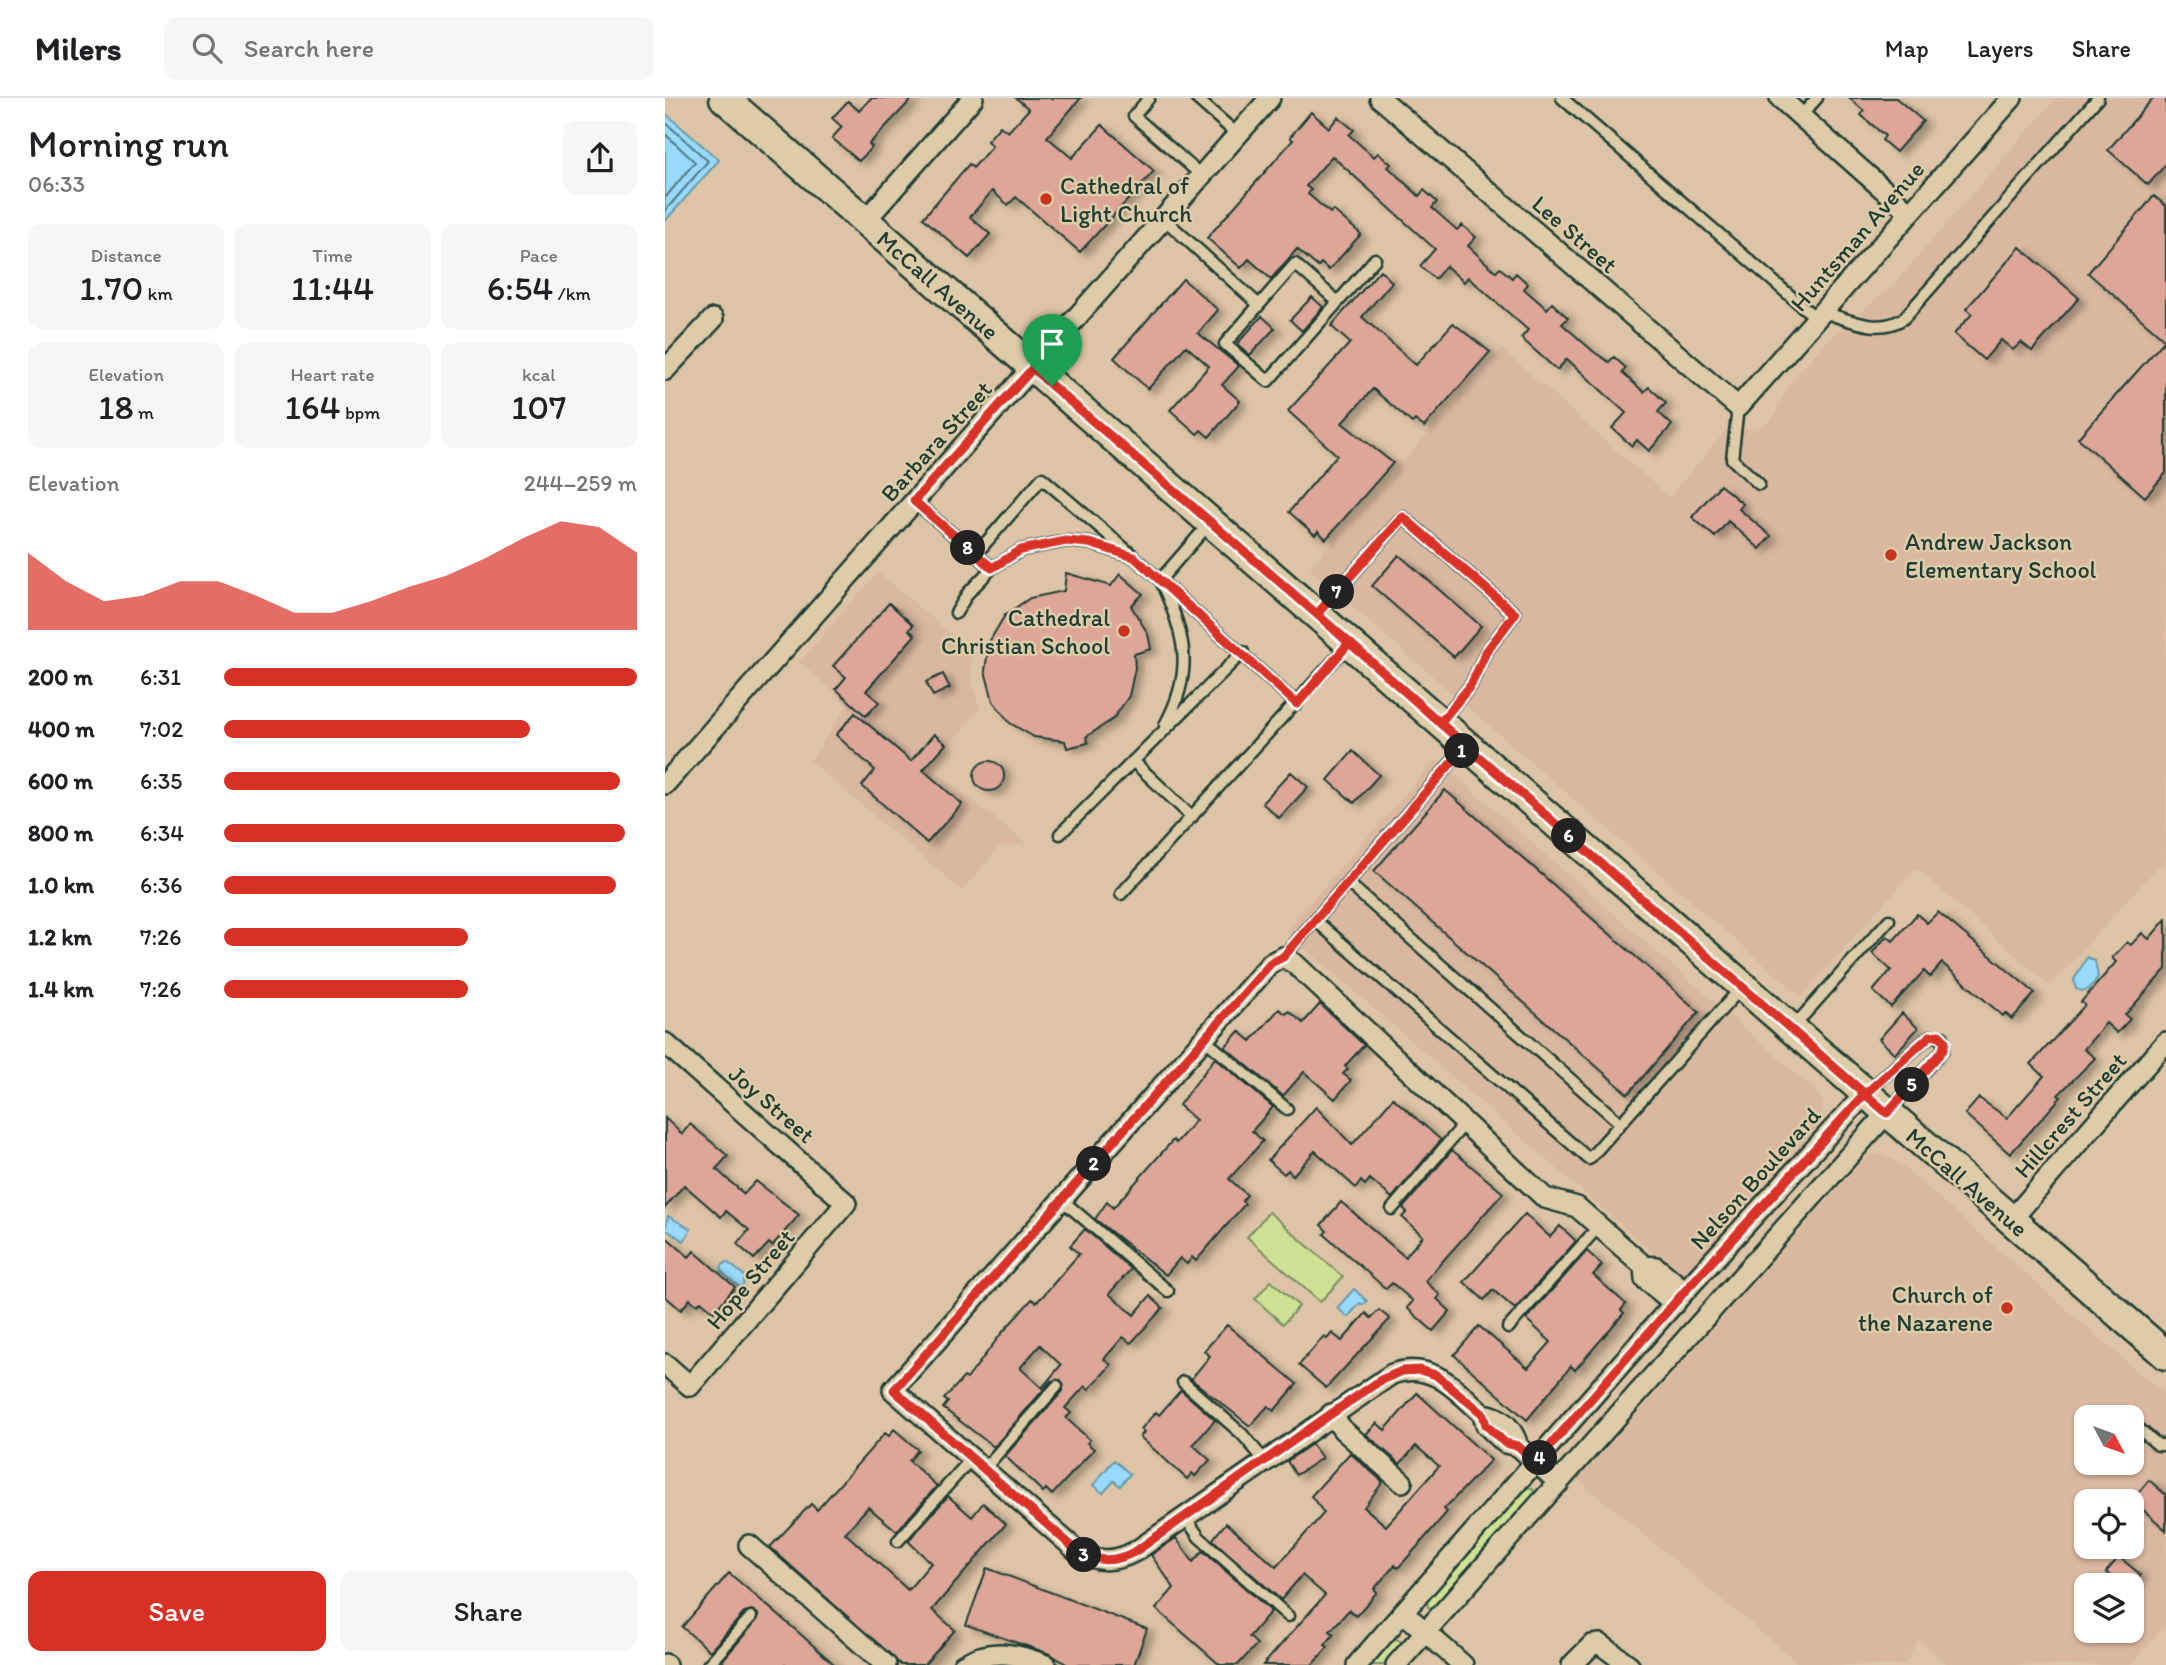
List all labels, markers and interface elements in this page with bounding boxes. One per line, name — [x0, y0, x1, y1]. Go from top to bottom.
search box — [164, 17, 654, 80]
text: Milers — [35, 29, 122, 68]
icon: search — [188, 29, 226, 67]
text: Search here — [244, 32, 374, 64]
text: Map — [1885, 34, 1929, 63]
text: Layers — [1967, 34, 2034, 63]
text: Share — [2072, 34, 2131, 63]
text: Morning run — [28, 121, 229, 167]
button: share — [563, 121, 637, 195]
street label: Huntsman Avenue — [1784, 155, 1930, 317]
text: 06:33 — [28, 170, 85, 198]
place label: Cathedral of Light Church — [1060, 171, 1192, 228]
street label: Lee Street — [1526, 189, 1624, 279]
marker: Cathedral of Light Church — [1038, 191, 1054, 207]
street label: McCall Avenue — [871, 224, 1005, 346]
text: Distance — [91, 244, 162, 267]
text: Time — [312, 244, 353, 267]
text: Pace — [520, 244, 558, 267]
text: 1.70 — [80, 267, 143, 309]
text: 11:44 — [291, 267, 374, 309]
text: 6:54 — [487, 267, 553, 309]
text: km — [143, 282, 173, 305]
text: /km — [553, 282, 591, 305]
pin — [1022, 314, 1082, 386]
icon: arrive — [1033, 325, 1071, 363]
text: Elevation — [88, 363, 164, 386]
text: Heart rate — [290, 363, 375, 386]
text: kcal — [522, 363, 556, 386]
street label: Barbara Street — [874, 375, 998, 507]
text: 18 — [98, 386, 134, 428]
text: 164 — [285, 386, 341, 428]
text: 107 — [511, 386, 566, 428]
text: m — [134, 401, 154, 424]
text: bpm — [341, 401, 380, 424]
text: Elevation — [28, 469, 119, 497]
text: 244–259 m — [524, 469, 637, 497]
place label: Andrew Jackson Elementary School — [1905, 527, 2097, 584]
pin: 8 — [951, 531, 985, 566]
text: 8 — [962, 536, 973, 559]
marker: Andrew Jackson Elementary School — [1883, 547, 1899, 563]
pin: 7 — [1319, 574, 1355, 610]
text: 7 — [1332, 580, 1341, 603]
place label: Cathedral Christian School — [941, 603, 1110, 660]
marker: Cathedral Christian School — [1116, 623, 1132, 639]
text: 200 m — [28, 663, 93, 691]
text: 6:31 — [140, 663, 181, 691]
text: 400 m — [28, 715, 95, 743]
text: 7:02 — [140, 715, 183, 743]
pin: 1 — [1445, 734, 1479, 768]
text: 1 — [1457, 739, 1466, 762]
text: 600 m — [28, 767, 93, 795]
text: 6:35 — [140, 767, 182, 795]
pin: 6 — [1551, 818, 1587, 854]
text: 800 m — [28, 819, 93, 847]
text: 6:34 — [140, 819, 184, 847]
text: 6 — [1563, 824, 1574, 847]
text: 1.0 km — [28, 871, 94, 899]
text: 6:36 — [140, 871, 183, 899]
text: 1.2 km — [28, 923, 92, 951]
text: 7:26 — [140, 923, 181, 951]
text: 1.4 km — [28, 975, 94, 1003]
text: 7:26 — [140, 975, 181, 1003]
street label: Hillcrest Street — [2008, 1046, 2132, 1184]
street label: Joy Street — [723, 1059, 821, 1149]
pin: 5 — [1895, 1068, 1929, 1102]
text: 5 — [1907, 1073, 1916, 1096]
street label: Nelson Boulevard — [1683, 1101, 1827, 1255]
street label: McCall Avenue — [1900, 1121, 2034, 1243]
pin: 2 — [1077, 1146, 1111, 1182]
text: 2 — [1089, 1152, 1099, 1175]
street label: Hope Street — [700, 1223, 800, 1335]
place label: Church of the Nazarene — [1858, 1280, 1993, 1337]
marker: Church of the Nazarene — [1999, 1300, 2015, 1316]
north arrow — [2074, 1405, 2144, 1475]
map controls — [2074, 1405, 2144, 1643]
pin: 4 — [1523, 1440, 1557, 1476]
text: 4 — [1534, 1446, 1545, 1469]
button: locate — [2074, 1489, 2144, 1559]
pin: 3 — [1067, 1538, 1101, 1572]
text: 3 — [1078, 1543, 1089, 1566]
button: Save — [28, 1571, 326, 1651]
button: Share — [340, 1571, 637, 1651]
button: layers — [2074, 1573, 2144, 1643]

